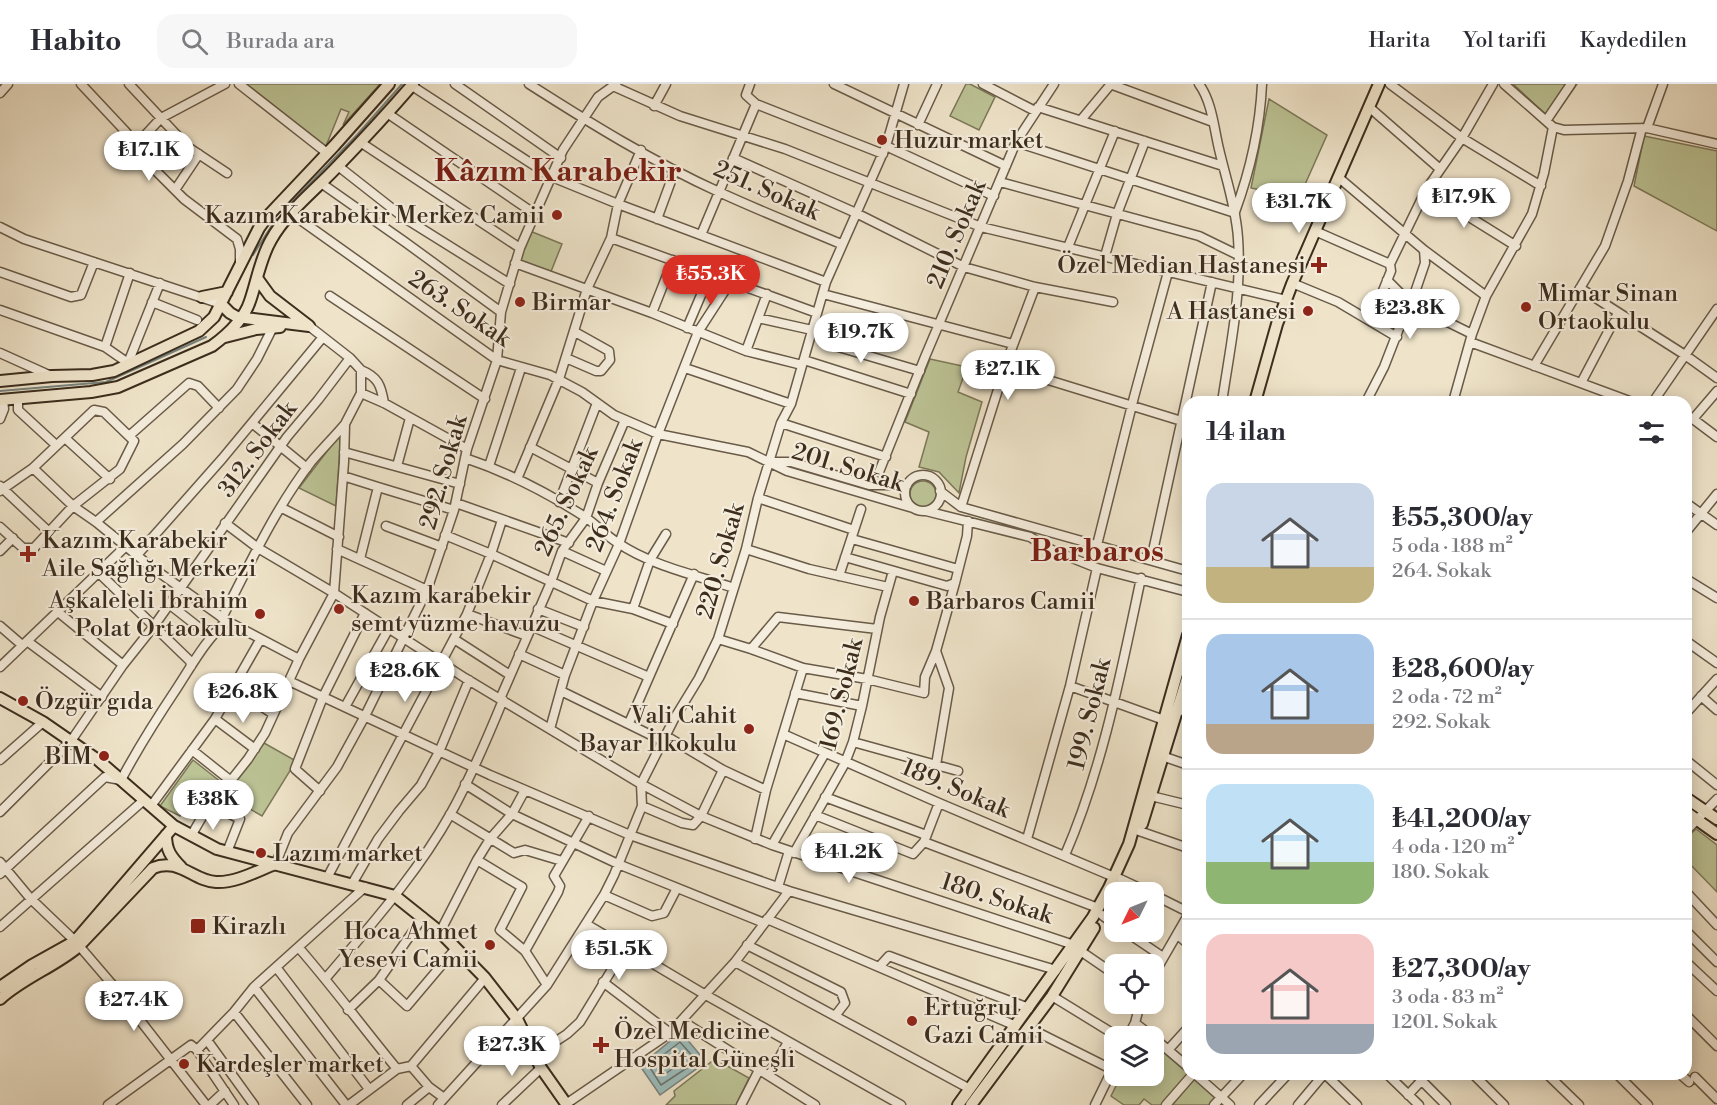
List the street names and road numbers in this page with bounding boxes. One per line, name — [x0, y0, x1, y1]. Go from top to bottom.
street label: 251. Sokak — [709, 154, 826, 228]
street label: 210. Sokak — [921, 174, 994, 293]
street label: 263. Sokak — [403, 264, 518, 355]
street label: 312. Sokak — [212, 394, 305, 504]
street label: 292. Sokak — [413, 410, 475, 533]
street label: 264. Sokak — [580, 433, 651, 556]
street label: 201. Sokak — [788, 437, 909, 500]
street label: 265. Sokak — [529, 441, 606, 561]
street label: 220. Sokak — [690, 499, 752, 623]
street label: 169. Sokak — [814, 634, 871, 753]
street label: 199. Sokak — [1062, 654, 1119, 773]
street label: 189. Sokak — [897, 753, 1016, 826]
street label: 180. Sokak — [937, 867, 1058, 932]

